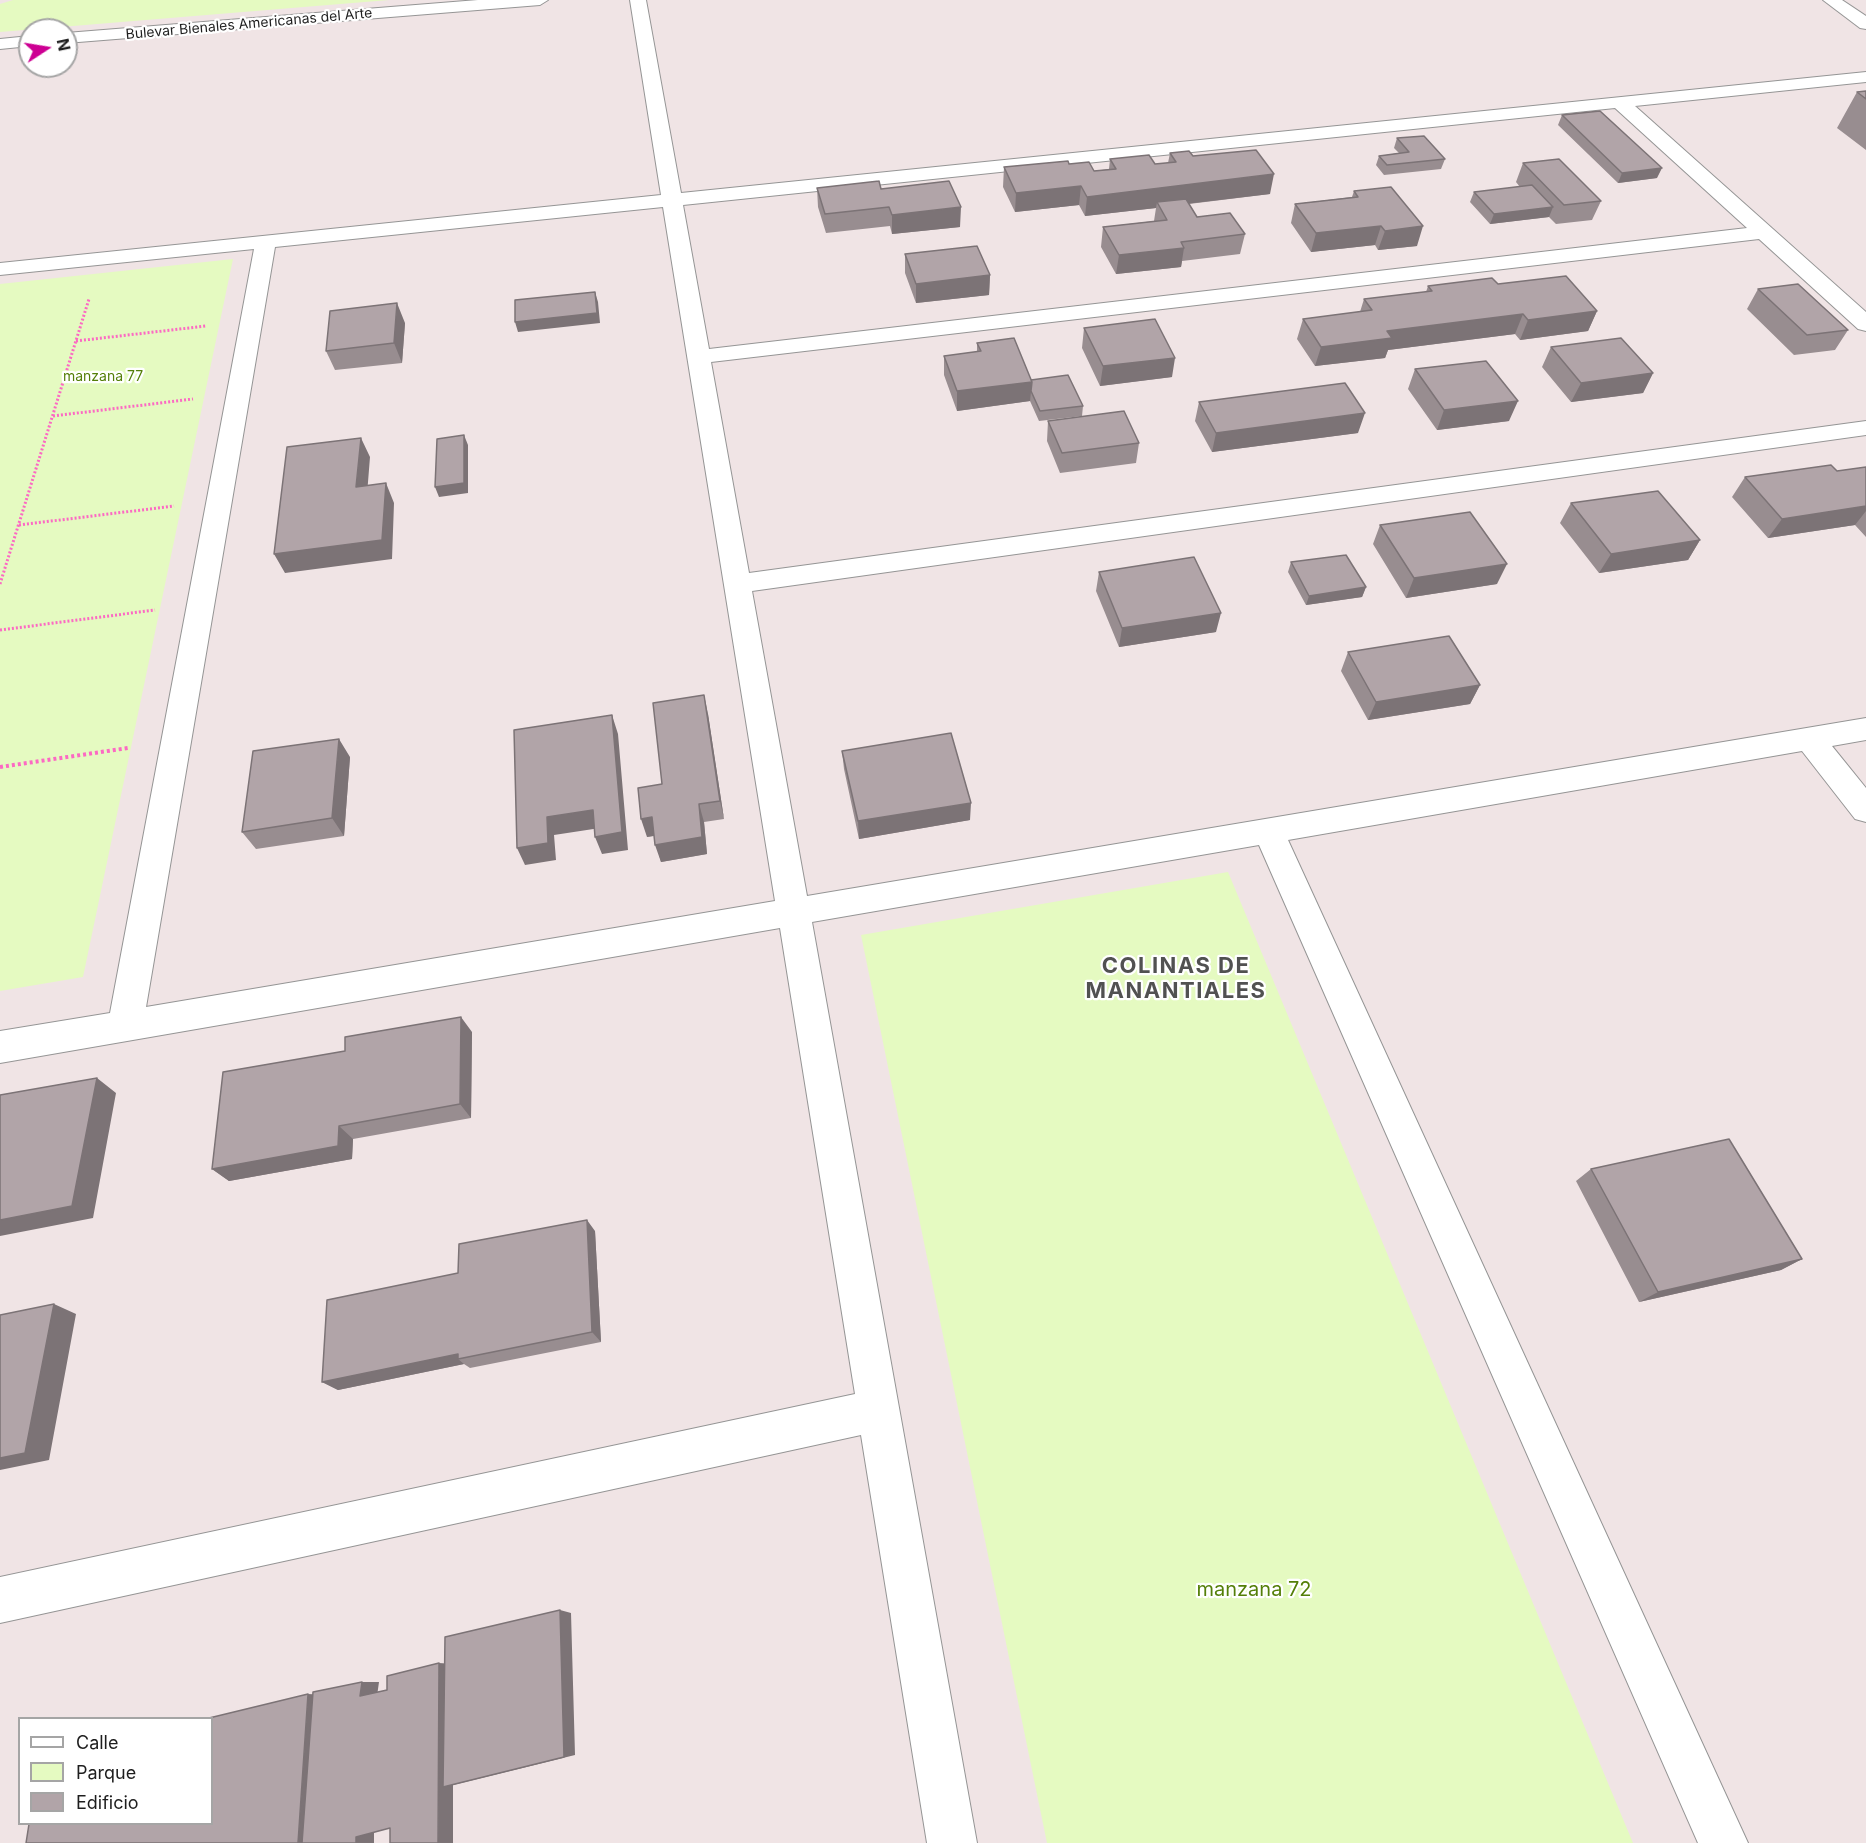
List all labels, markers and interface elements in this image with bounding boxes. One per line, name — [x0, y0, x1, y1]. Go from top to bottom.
street label: Bulevar Bienales Americanas del Arte — [125, 5, 373, 43]
north arrow — [18, 18, 78, 78]
text: N — [53, 37, 75, 53]
park label: manzana 77 — [63, 369, 143, 385]
district label: COLINAS DE MANANTIALES — [1086, 953, 1266, 1004]
park label: manzana 72 — [1196, 1578, 1312, 1602]
legend — [18, 1717, 213, 1825]
text: Calle — [76, 1732, 118, 1753]
text: Parque — [76, 1762, 136, 1783]
text: Edificio — [76, 1792, 139, 1813]

